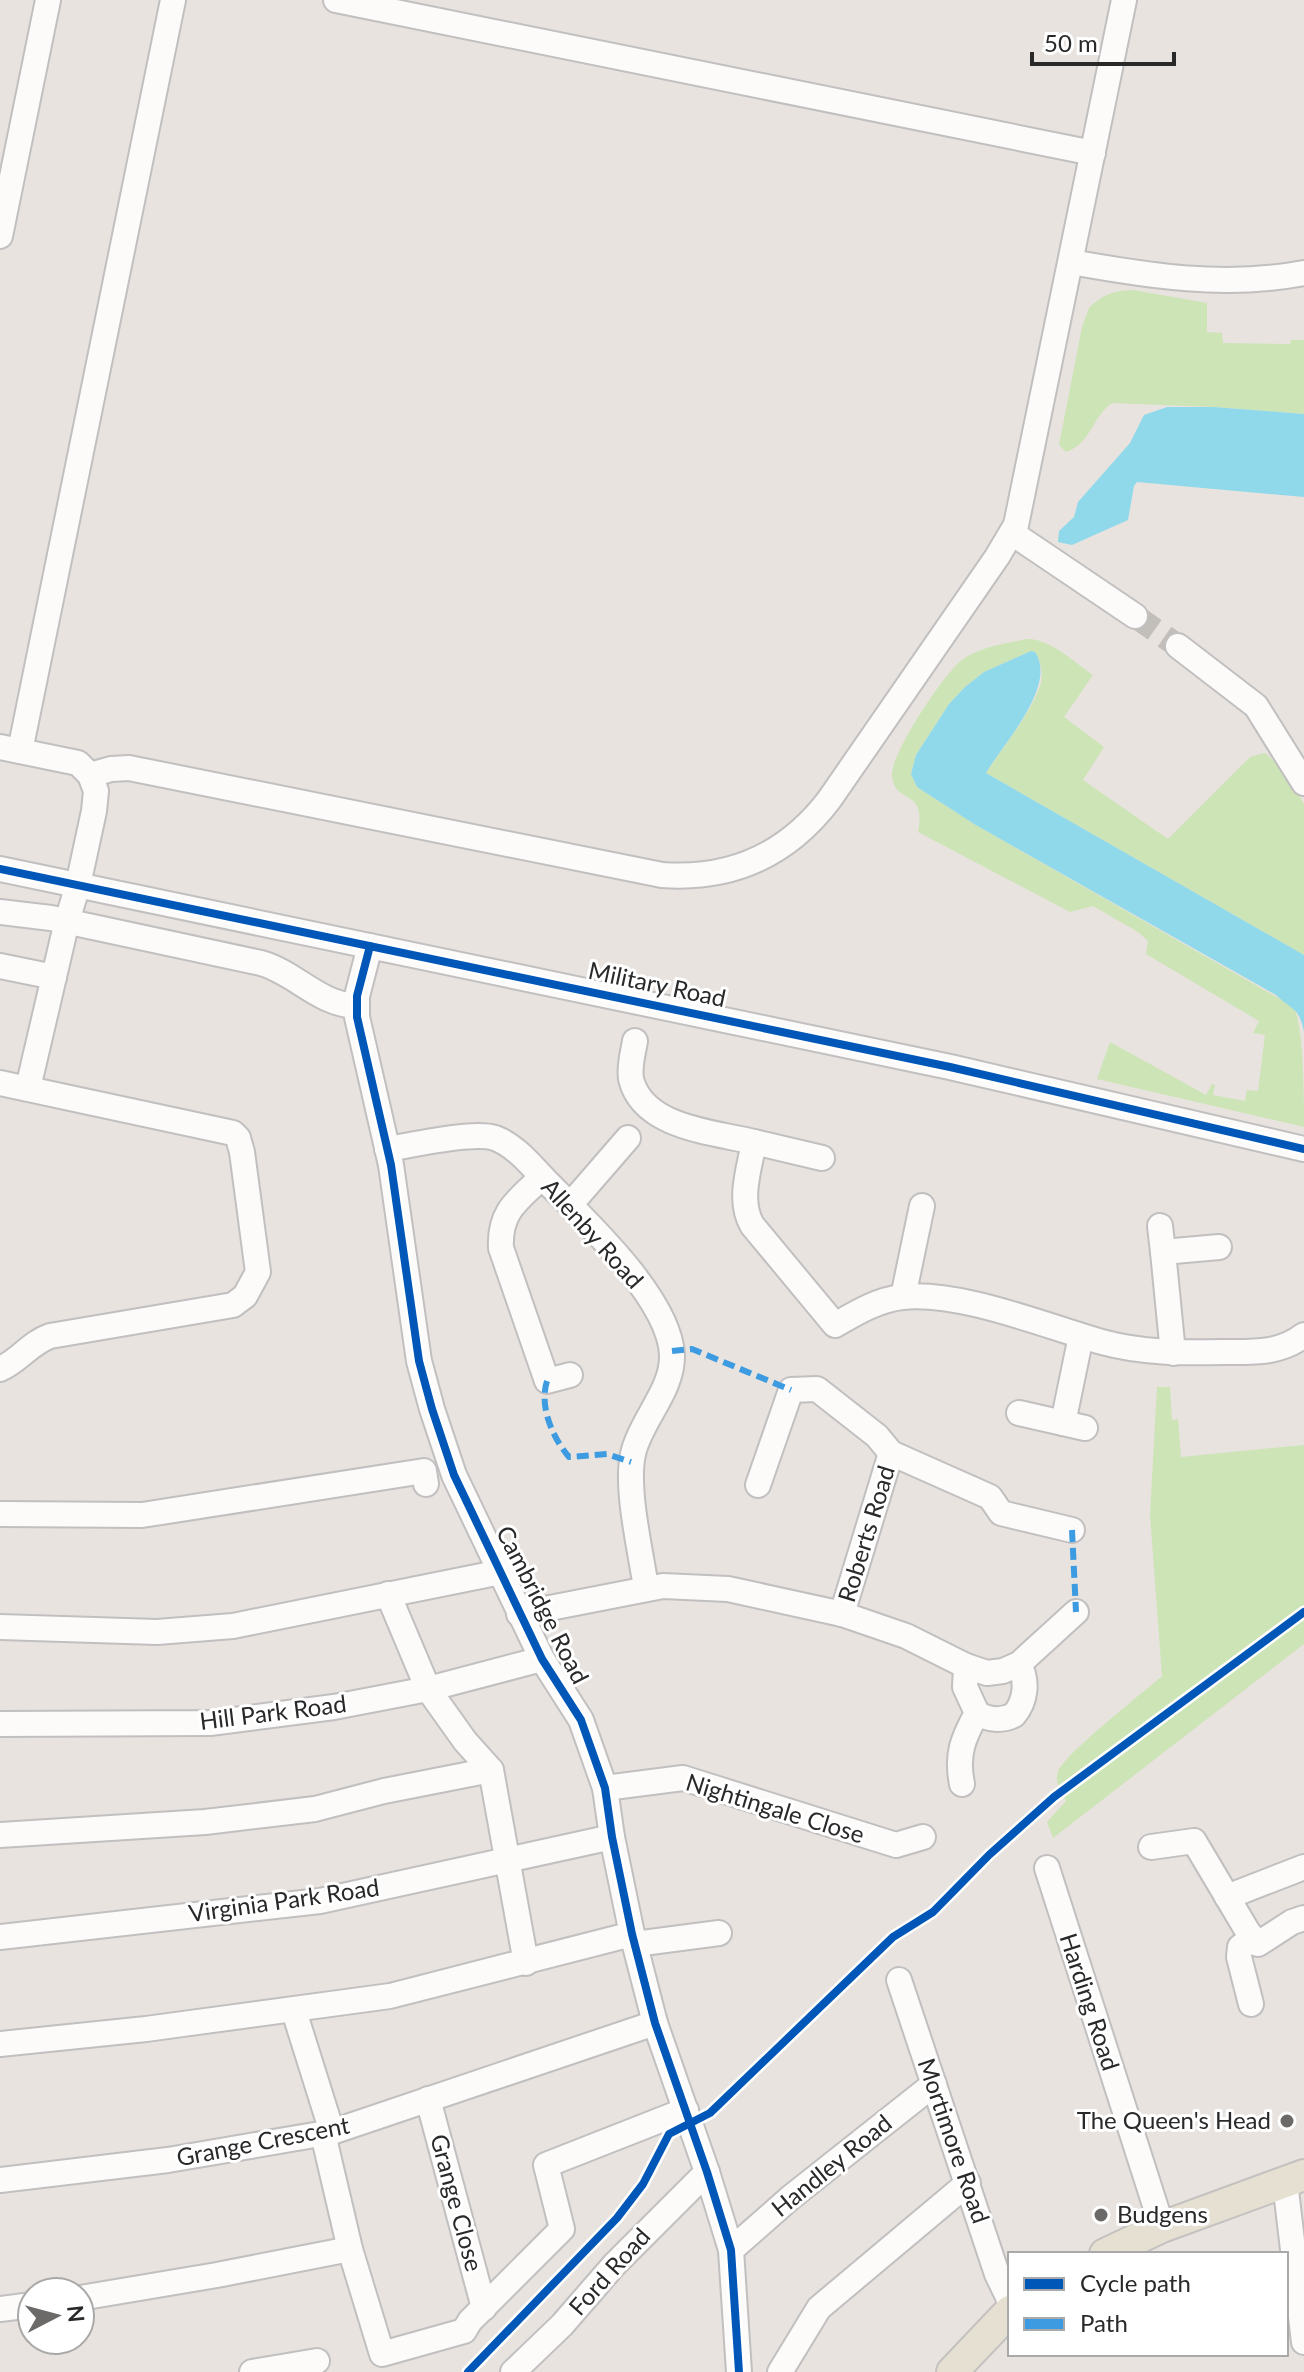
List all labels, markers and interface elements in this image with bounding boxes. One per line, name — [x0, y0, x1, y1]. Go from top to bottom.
scale bar — [1032, 16, 1174, 66]
text: 50 m — [1044, 28, 1098, 57]
street label: Military Road — [586, 955, 729, 1012]
street label: Allenby Road — [536, 1172, 650, 1294]
street label: Roberts Road — [831, 1462, 900, 1605]
street label: Cambridge Road — [491, 1520, 596, 1688]
street label: Hill Park Road — [198, 1688, 348, 1735]
street label: Nightingale Close — [683, 1767, 868, 1848]
street label: Virginia Park Road — [187, 1872, 381, 1927]
street label: Harding Road — [1055, 1929, 1126, 2074]
street label: Mortimore Road — [913, 2054, 996, 2227]
place label: The Queen's Head — [1077, 2105, 1271, 2134]
street label: Handley Road — [765, 2108, 897, 2222]
street label: Grange Crescent — [174, 2109, 352, 2171]
marker: The Queen's Head — [1278, 2112, 1296, 2130]
street label: Grange Close — [425, 2131, 490, 2274]
place label: Budgens — [1117, 2199, 1208, 2228]
marker: Budgens — [1092, 2206, 1110, 2224]
street label: Ford Road — [562, 2221, 656, 2321]
legend — [1008, 2252, 1288, 2356]
text: Cycle path — [1080, 2268, 1191, 2297]
north arrow — [16, 2276, 96, 2356]
text: N — [62, 2304, 91, 2324]
text: Path — [1080, 2308, 1128, 2337]

